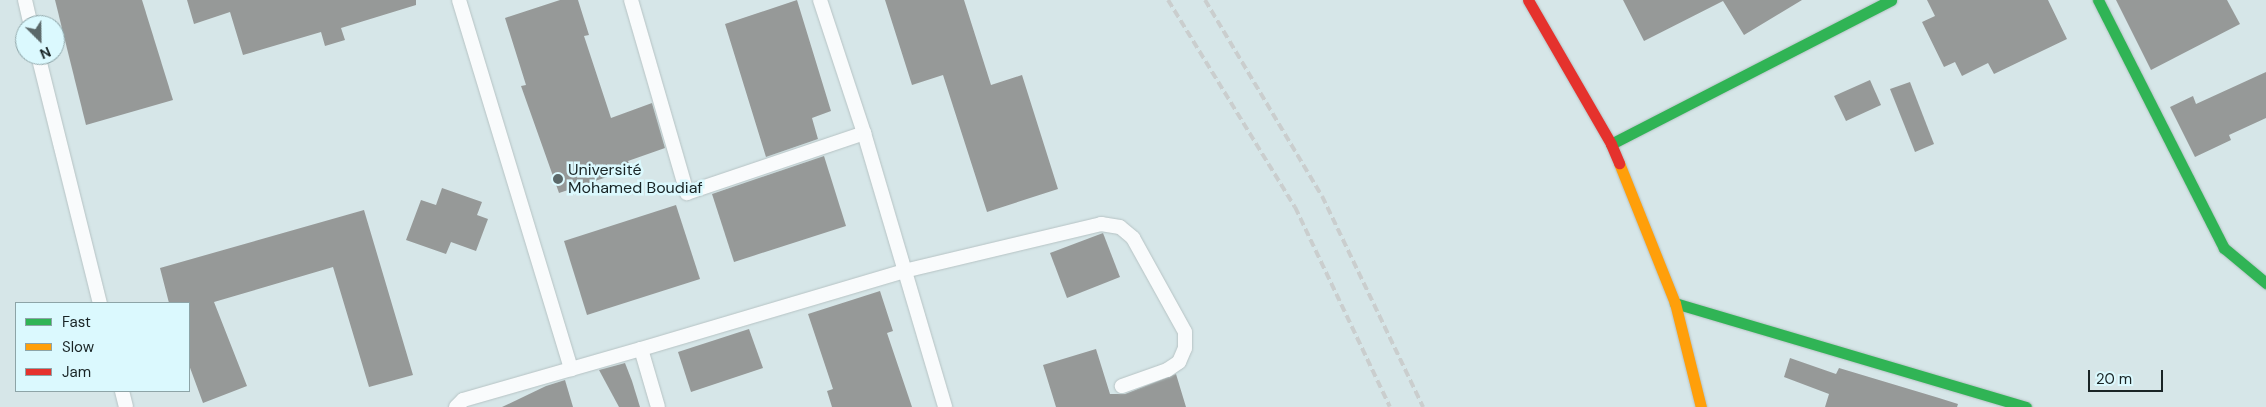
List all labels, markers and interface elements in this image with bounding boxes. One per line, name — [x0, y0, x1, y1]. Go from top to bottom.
north arrow — [15, 15, 65, 65]
text: N — [37, 43, 54, 63]
place label: Université Mohamed Boudiaf — [568, 160, 703, 198]
marker: Université Mohamed Boudiaf — [552, 173, 564, 185]
legend — [15, 302, 190, 392]
text: Fast — [62, 312, 91, 332]
text: Slow — [62, 337, 94, 357]
scale bar — [2091, 360, 2166, 392]
text: Jam — [62, 362, 91, 382]
text: 20 m — [2096, 369, 2132, 389]

